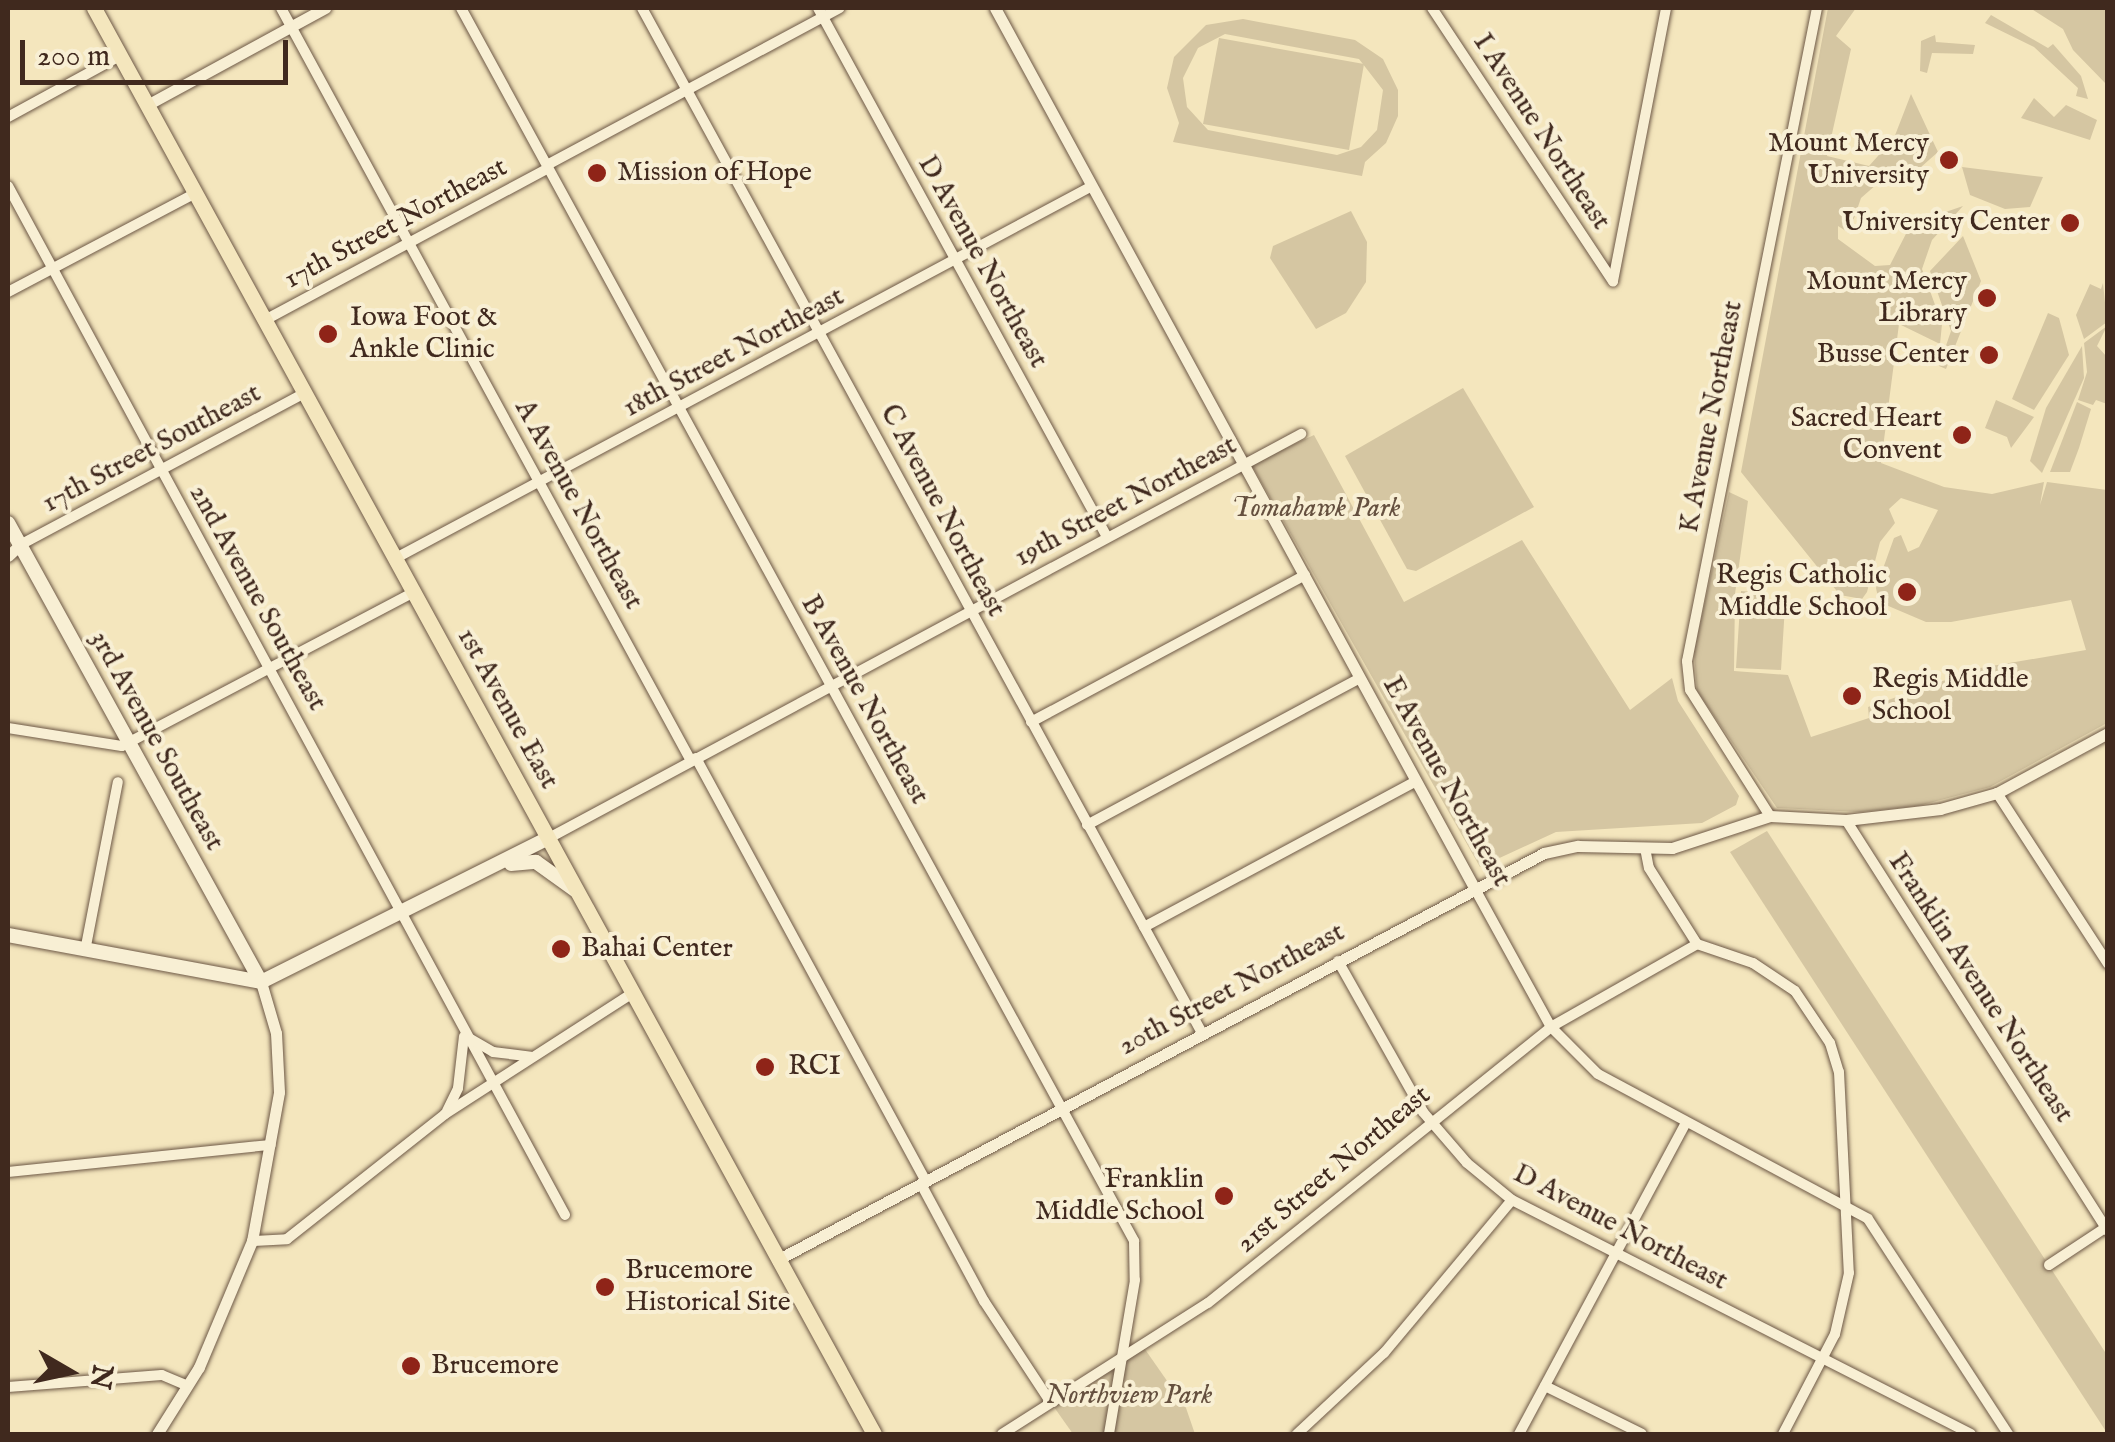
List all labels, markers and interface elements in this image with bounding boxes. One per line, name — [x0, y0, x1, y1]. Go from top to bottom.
scale bar — [25, 20, 292, 82]
street label: I Avenue Northeast — [1465, 27, 1617, 237]
text: 200 m — [37, 38, 110, 76]
place label: Mount Mercy University — [1768, 127, 1929, 193]
marker: Mount Mercy University — [1938, 149, 1960, 171]
street label: D Avenue Northeast — [910, 150, 1054, 374]
street label: 17th Street Northeast — [279, 151, 513, 297]
place label: Mission of Hope — [617, 156, 812, 190]
marker: Mission of Hope — [586, 162, 608, 184]
place label: University Center — [1842, 206, 2050, 240]
marker: University Center — [2059, 212, 2081, 234]
place label: Mount Mercy Library — [1806, 265, 1967, 331]
street label: 18th Street Northeast — [618, 281, 850, 425]
marker: Mount Mercy Library — [1976, 287, 1998, 309]
street label: K Avenue Northeast — [1673, 298, 1751, 536]
place label: Iowa Foot & Ankle Clinic — [350, 301, 498, 367]
marker: Iowa Foot & Ankle Clinic — [315, 321, 341, 347]
place label: Busse Center — [1817, 338, 1969, 372]
marker: Busse Center — [1978, 344, 2000, 366]
street label: 17th Street Southeast — [37, 377, 267, 521]
street label: A Avenue Northeast — [507, 394, 649, 616]
street label: C Avenue Northeast — [872, 399, 1012, 623]
place label: Sacred Heart Convent — [1791, 402, 1942, 468]
marker: Sacred Heart Convent — [1951, 424, 1973, 446]
street label: 19th Street Northeast — [1009, 429, 1243, 575]
street label: 2nd Avenue Southeast — [181, 479, 333, 717]
park label: Tomahawk Park — [1232, 492, 1400, 526]
place label: Regis Catholic Middle School — [1716, 559, 1887, 625]
marker: Regis Catholic Middle School — [1896, 581, 1918, 603]
street label: B Avenue Northeast — [793, 590, 935, 810]
street label: 1st Avenue East — [449, 623, 565, 795]
street label: 3rd Avenue Southeast — [82, 625, 230, 857]
place label: Regis Middle School — [1872, 663, 2029, 729]
street label: E Avenue Northeast — [1374, 671, 1518, 893]
marker: Regis Middle School — [1841, 685, 1863, 707]
street label: Franklin Avenue Northeast — [1880, 847, 2080, 1129]
street label: 20th Street Northeast — [1113, 916, 1351, 1064]
place label: Bahai Center — [581, 932, 733, 966]
marker: Bahai Center — [550, 938, 572, 960]
place label: RCI — [788, 1050, 841, 1084]
marker: RCI — [752, 1054, 778, 1080]
street label: 21st Street Northeast — [1230, 1079, 1438, 1261]
street label: D Avenue Northeast — [1507, 1157, 1733, 1299]
place label: Franklin Middle School — [1035, 1163, 1204, 1229]
marker: Franklin Middle School — [1213, 1185, 1235, 1207]
place label: Brucemore Historical Site — [625, 1254, 791, 1320]
marker: Brucemore Historical Site — [594, 1276, 616, 1298]
north arrow — [20, 1322, 120, 1422]
place label: Brucemore — [431, 1349, 559, 1383]
marker: Brucemore — [400, 1355, 422, 1377]
text: N — [81, 1362, 119, 1391]
park label: Northview Park — [1046, 1379, 1212, 1413]

